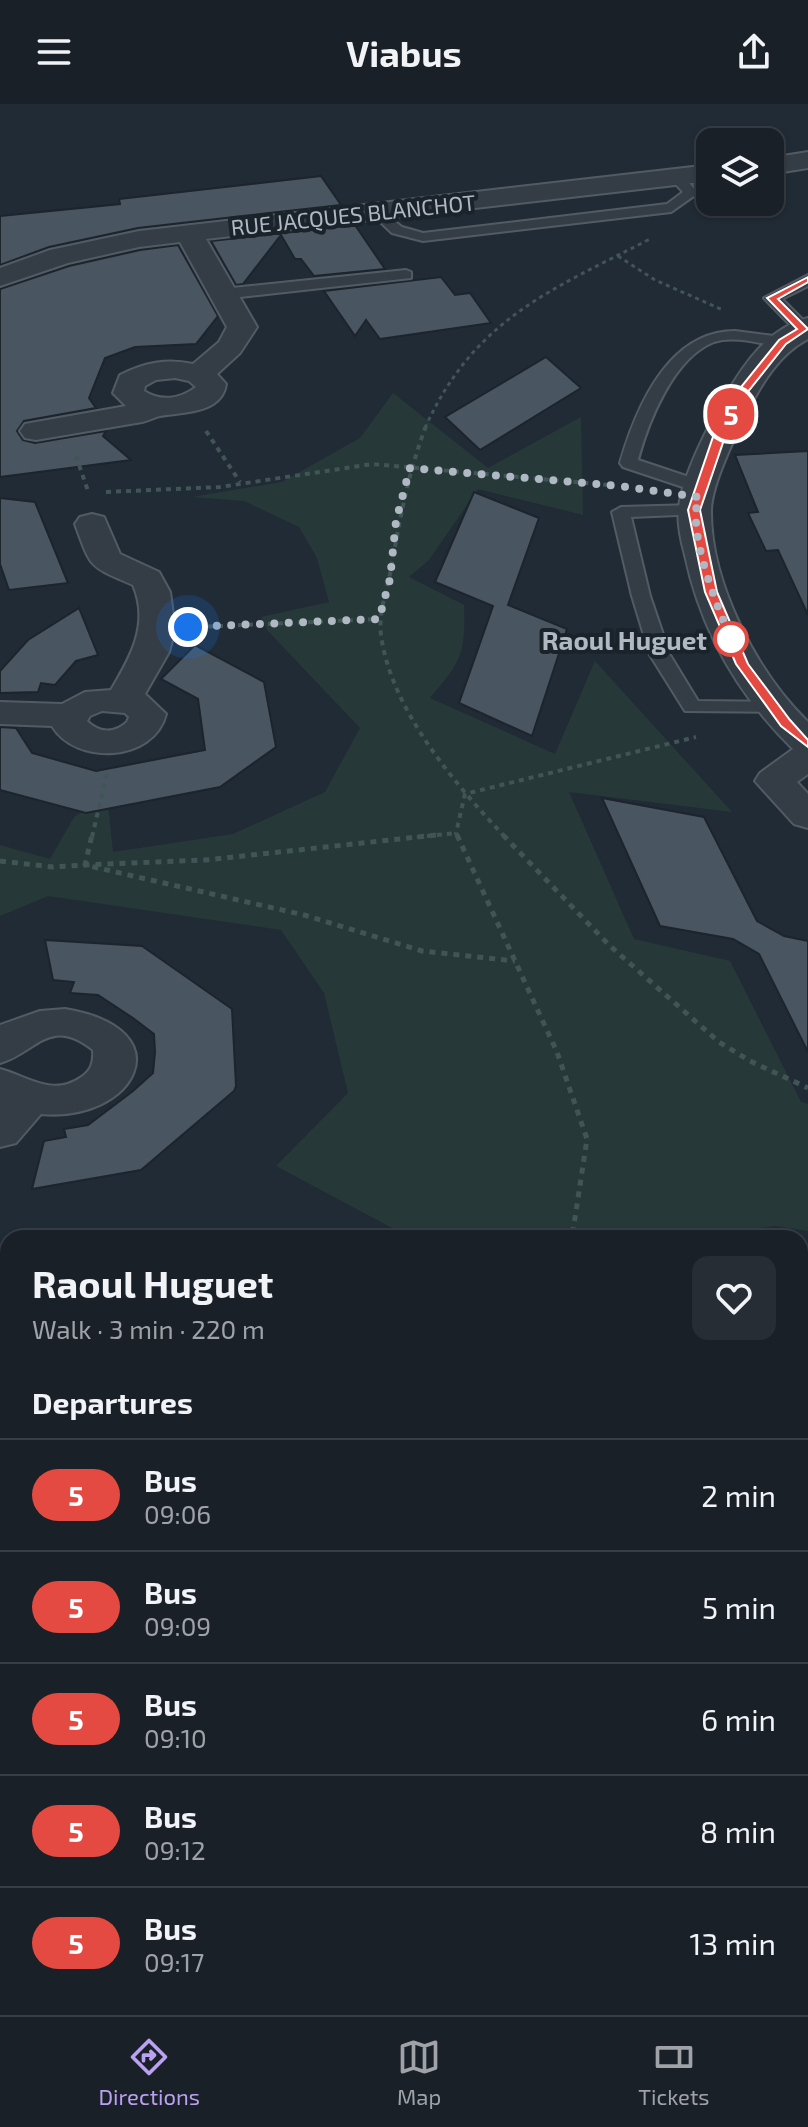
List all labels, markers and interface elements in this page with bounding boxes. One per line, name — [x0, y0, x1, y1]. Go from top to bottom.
icon: menu — [32, 30, 76, 74]
icon: share — [732, 30, 776, 74]
text: Viabus — [346, 31, 462, 74]
map controls — [696, 128, 784, 216]
button: layers — [696, 128, 784, 216]
street label: RUE JACQUES BLANCHOT — [229, 188, 477, 241]
line badge: 5 — [705, 388, 757, 440]
text: 5 — [723, 397, 739, 431]
your location — [168, 607, 208, 647]
marker: Raoul Huguet — [714, 622, 748, 656]
place label: Raoul Huguet — [542, 624, 707, 655]
button: heart — [692, 1256, 776, 1340]
text: Raoul Huguet — [32, 1260, 273, 1306]
text: Walk · 3 min · 220 m — [32, 1313, 265, 1344]
text: Departures — [32, 1384, 193, 1420]
text: Bus — [144, 1462, 197, 1498]
text: 2 min — [701, 1477, 776, 1513]
text: 5 — [68, 1478, 84, 1512]
text: 09:06 — [144, 1498, 211, 1529]
text: Bus — [144, 1574, 197, 1610]
text: 5 min — [702, 1589, 776, 1625]
text: 5 — [68, 1590, 84, 1624]
text: 09:09 — [144, 1610, 211, 1641]
text: Bus — [144, 1686, 197, 1722]
text: 6 min — [701, 1701, 776, 1737]
text: 5 — [68, 1702, 84, 1736]
text: 09:10 — [144, 1722, 207, 1753]
text: Bus — [144, 1798, 197, 1834]
text: 8 min — [700, 1813, 776, 1849]
text: 5 — [68, 1814, 84, 1848]
text: 09:12 — [144, 1834, 206, 1865]
text: Bus — [144, 1910, 197, 1946]
text: 13 min — [690, 1925, 776, 1961]
text: 5 — [68, 1926, 84, 1960]
text: 09:17 — [144, 1946, 204, 1977]
tab: Directions — [99, 2035, 200, 2109]
tab: Map — [397, 2035, 441, 2109]
tab: Tickets — [638, 2035, 709, 2109]

